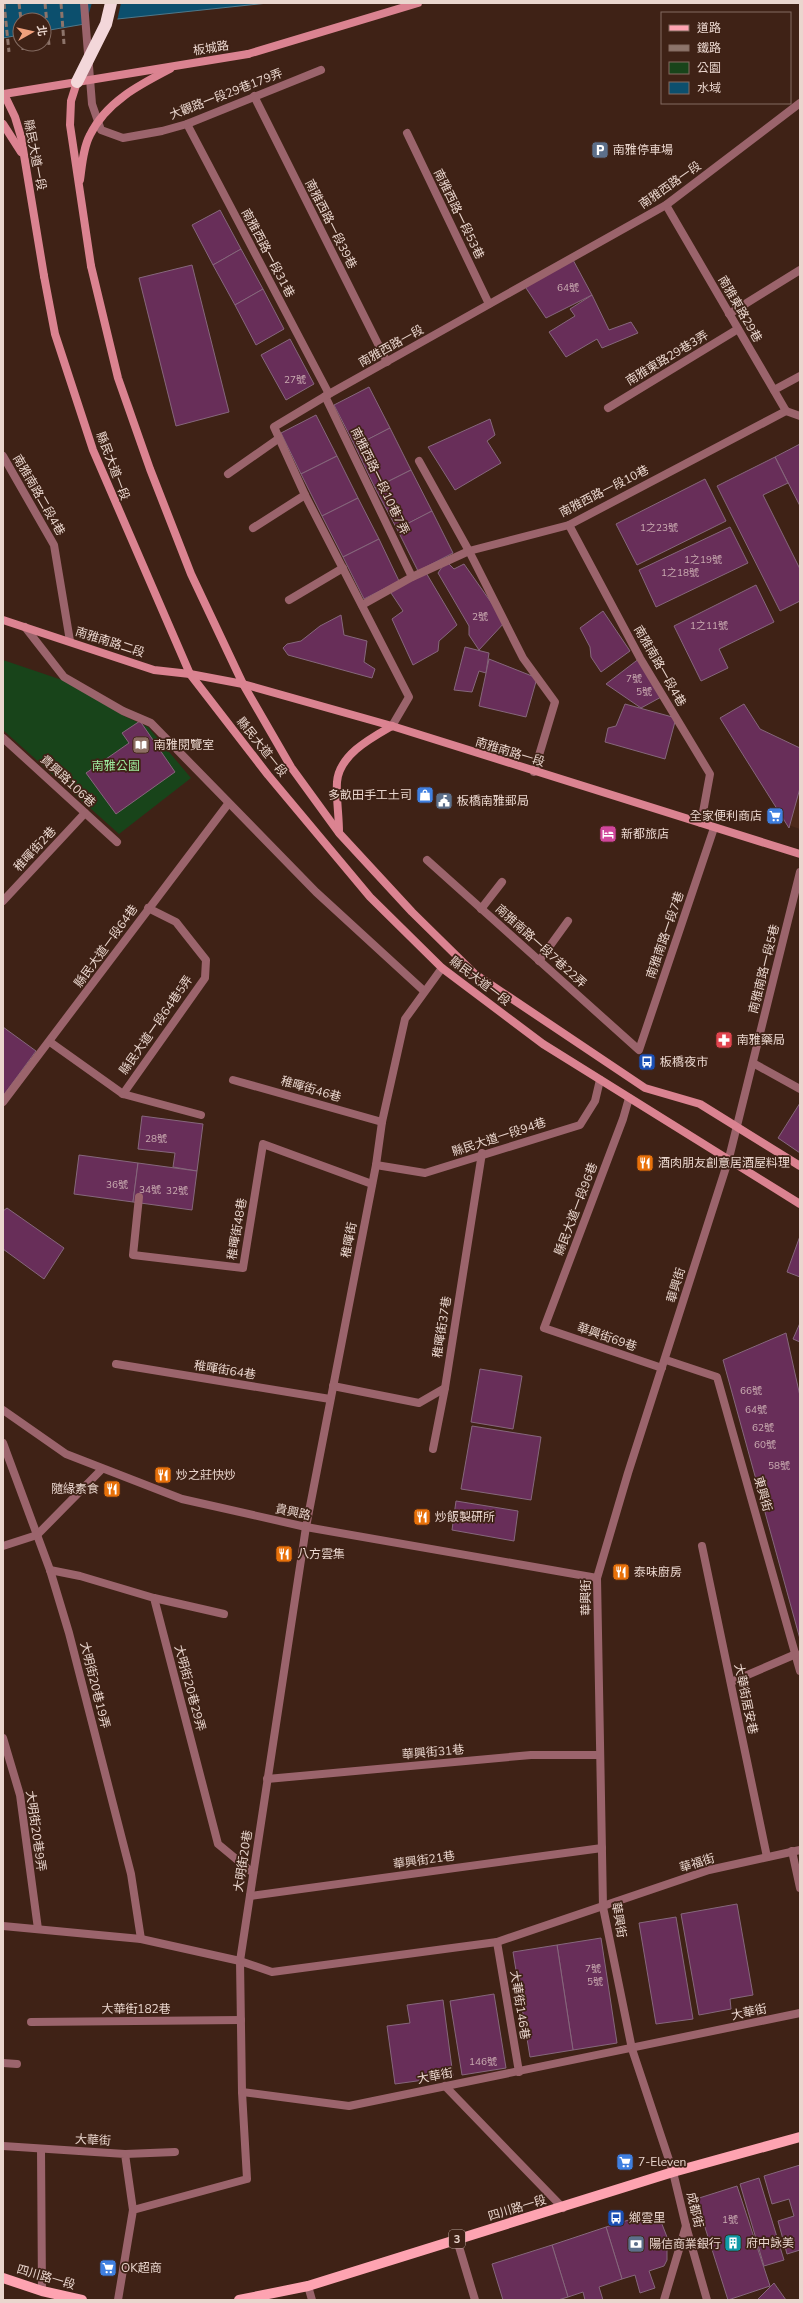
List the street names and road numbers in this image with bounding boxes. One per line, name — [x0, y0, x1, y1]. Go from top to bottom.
street label: 板城路 — [192, 37, 230, 59]
street label: 大觀路一段29巷179弄 — [167, 65, 285, 123]
street label: 縣民大道一段 — [20, 118, 50, 192]
street label: 南雅西路一段 — [636, 158, 704, 212]
street label: 南雅西路一段53巷 — [430, 166, 488, 262]
street label: 南雅西路一段39巷 — [302, 177, 360, 271]
street label: 南雅西路一段31巷 — [238, 206, 298, 300]
street label: 南雅東路29巷 — [714, 273, 766, 345]
street label: 南雅西路一段 — [356, 322, 426, 370]
street label: 南雅東路29巷3弄 — [623, 327, 711, 389]
street label: 南雅西路一段10巷7弄 — [347, 425, 413, 537]
street label: 縣民大道一段 — [93, 430, 133, 502]
street label: 南雅南路二段4巷 — [9, 452, 69, 538]
street label: 南雅西路一段10巷 — [557, 462, 651, 520]
street label: 南雅南路二段 — [73, 623, 147, 661]
street label: 南雅南路一段4巷 — [630, 623, 690, 709]
street label: 縣民大道一段 — [233, 714, 291, 780]
street label: 南雅南路一段 — [473, 734, 547, 770]
street label: 貴興路106巷 — [37, 751, 99, 811]
street label: 稚暉街2巷 — [10, 823, 60, 875]
street label: 南雅南路一段7巷 — [643, 889, 687, 981]
street label: 縣民大道一段64巷 — [71, 901, 141, 991]
street label: 南雅南路一段7巷22弄 — [492, 901, 590, 991]
street label: 南雅南路一段5巷 — [745, 923, 783, 1015]
street label: 縣民大道一段 — [446, 953, 514, 1009]
street label: 縣民大道一段64巷5弄 — [116, 972, 196, 1078]
street label: 稚暉街46巷 — [279, 1073, 343, 1105]
street label: 縣民大道一段94巷 — [450, 1114, 548, 1160]
street label: 縣民大道一段96巷 — [551, 1160, 601, 1258]
street label: 稚暉街48巷 — [224, 1197, 250, 1261]
street label: 稚暉街 — [338, 1221, 360, 1259]
street label: 華興街 — [663, 1265, 689, 1305]
street label: 稚暉街37巷 — [429, 1295, 455, 1359]
street label: 華興街69巷 — [575, 1319, 639, 1355]
street label: 稚暉街64巷 — [193, 1357, 257, 1383]
street label: 東興街 — [750, 1474, 776, 1514]
street label: 貴興路 — [274, 1500, 312, 1524]
street label: 華興街 — [578, 1580, 594, 1616]
street label: 大明街20巷19弄 — [76, 1640, 114, 1730]
street label: 大明街20巷29弄 — [171, 1643, 209, 1733]
street label: 大華街居安巷 — [731, 1662, 761, 1736]
street label: 華興街31巷 — [401, 1741, 465, 1763]
street label: 大明街20巷9弄 — [22, 1789, 50, 1873]
street label: 大明街20巷 — [230, 1829, 256, 1893]
street label: 華興街21巷 — [392, 1848, 456, 1872]
street label: 華福街 — [677, 1850, 717, 1876]
street label: 華興街 — [608, 1901, 630, 1939]
street label: 大華街146巷 — [507, 1969, 533, 2041]
street label: 大華街 — [730, 2000, 768, 2024]
street label: 大華街182巷 — [101, 2001, 171, 2017]
street label: 大華街 — [416, 2065, 454, 2087]
street label: 大華街 — [75, 2131, 111, 2149]
street label: 成都街 — [683, 2191, 707, 2229]
street label: 四川路一段 — [486, 2192, 548, 2224]
road number: 3 — [449, 2230, 465, 2248]
street label: 四川路一段 — [15, 2261, 77, 2293]

